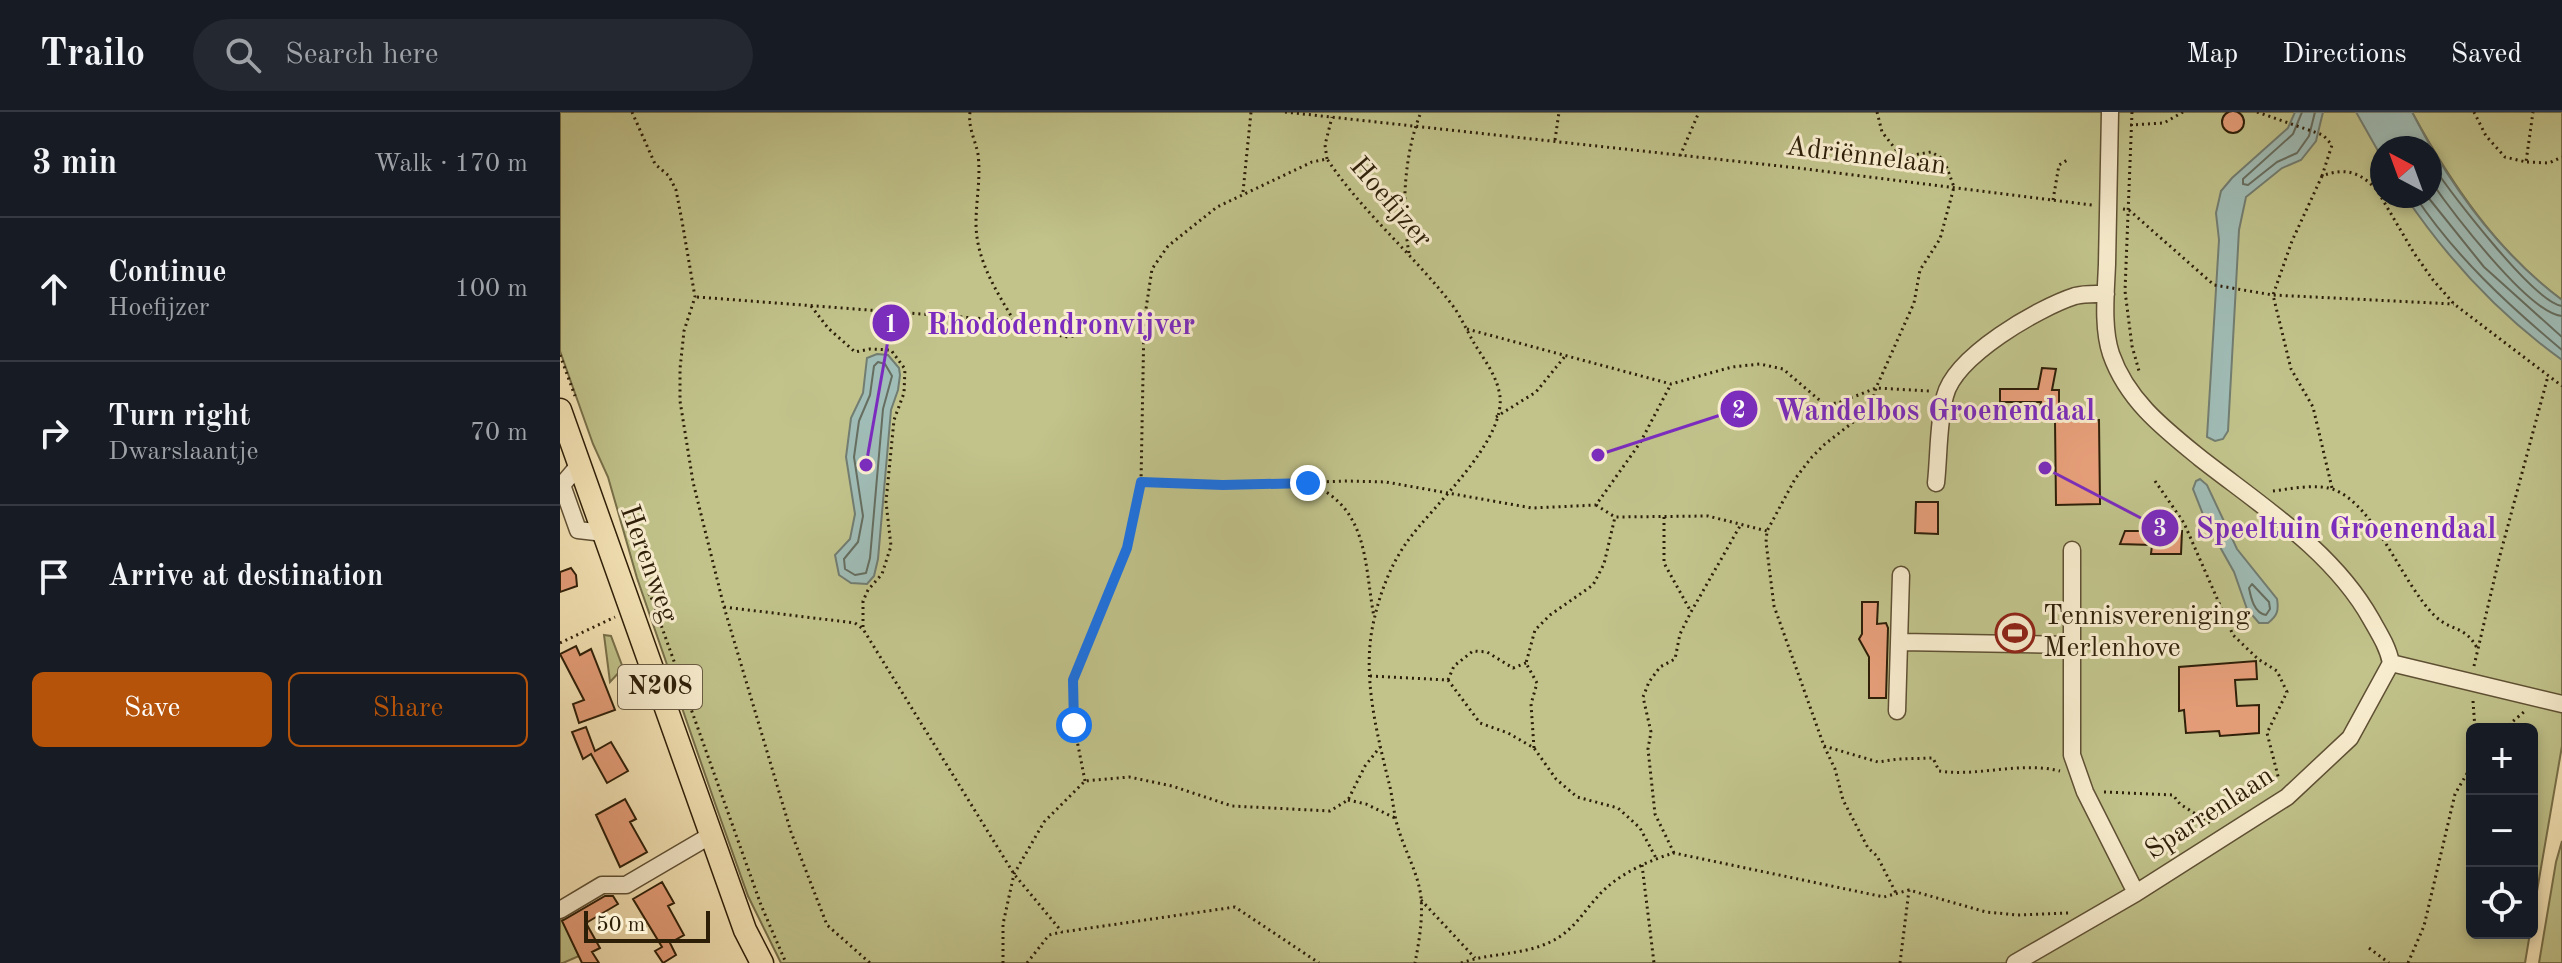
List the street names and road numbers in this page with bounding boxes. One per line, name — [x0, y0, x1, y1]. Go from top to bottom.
street label: Adriënnelaan — [1784, 133, 1948, 181]
street label: Hoefijzer — [1344, 153, 1436, 253]
street label: Herenweg — [614, 502, 682, 626]
road number: N208 — [618, 665, 702, 709]
street label: Sparrenlaan — [2141, 762, 2279, 866]

